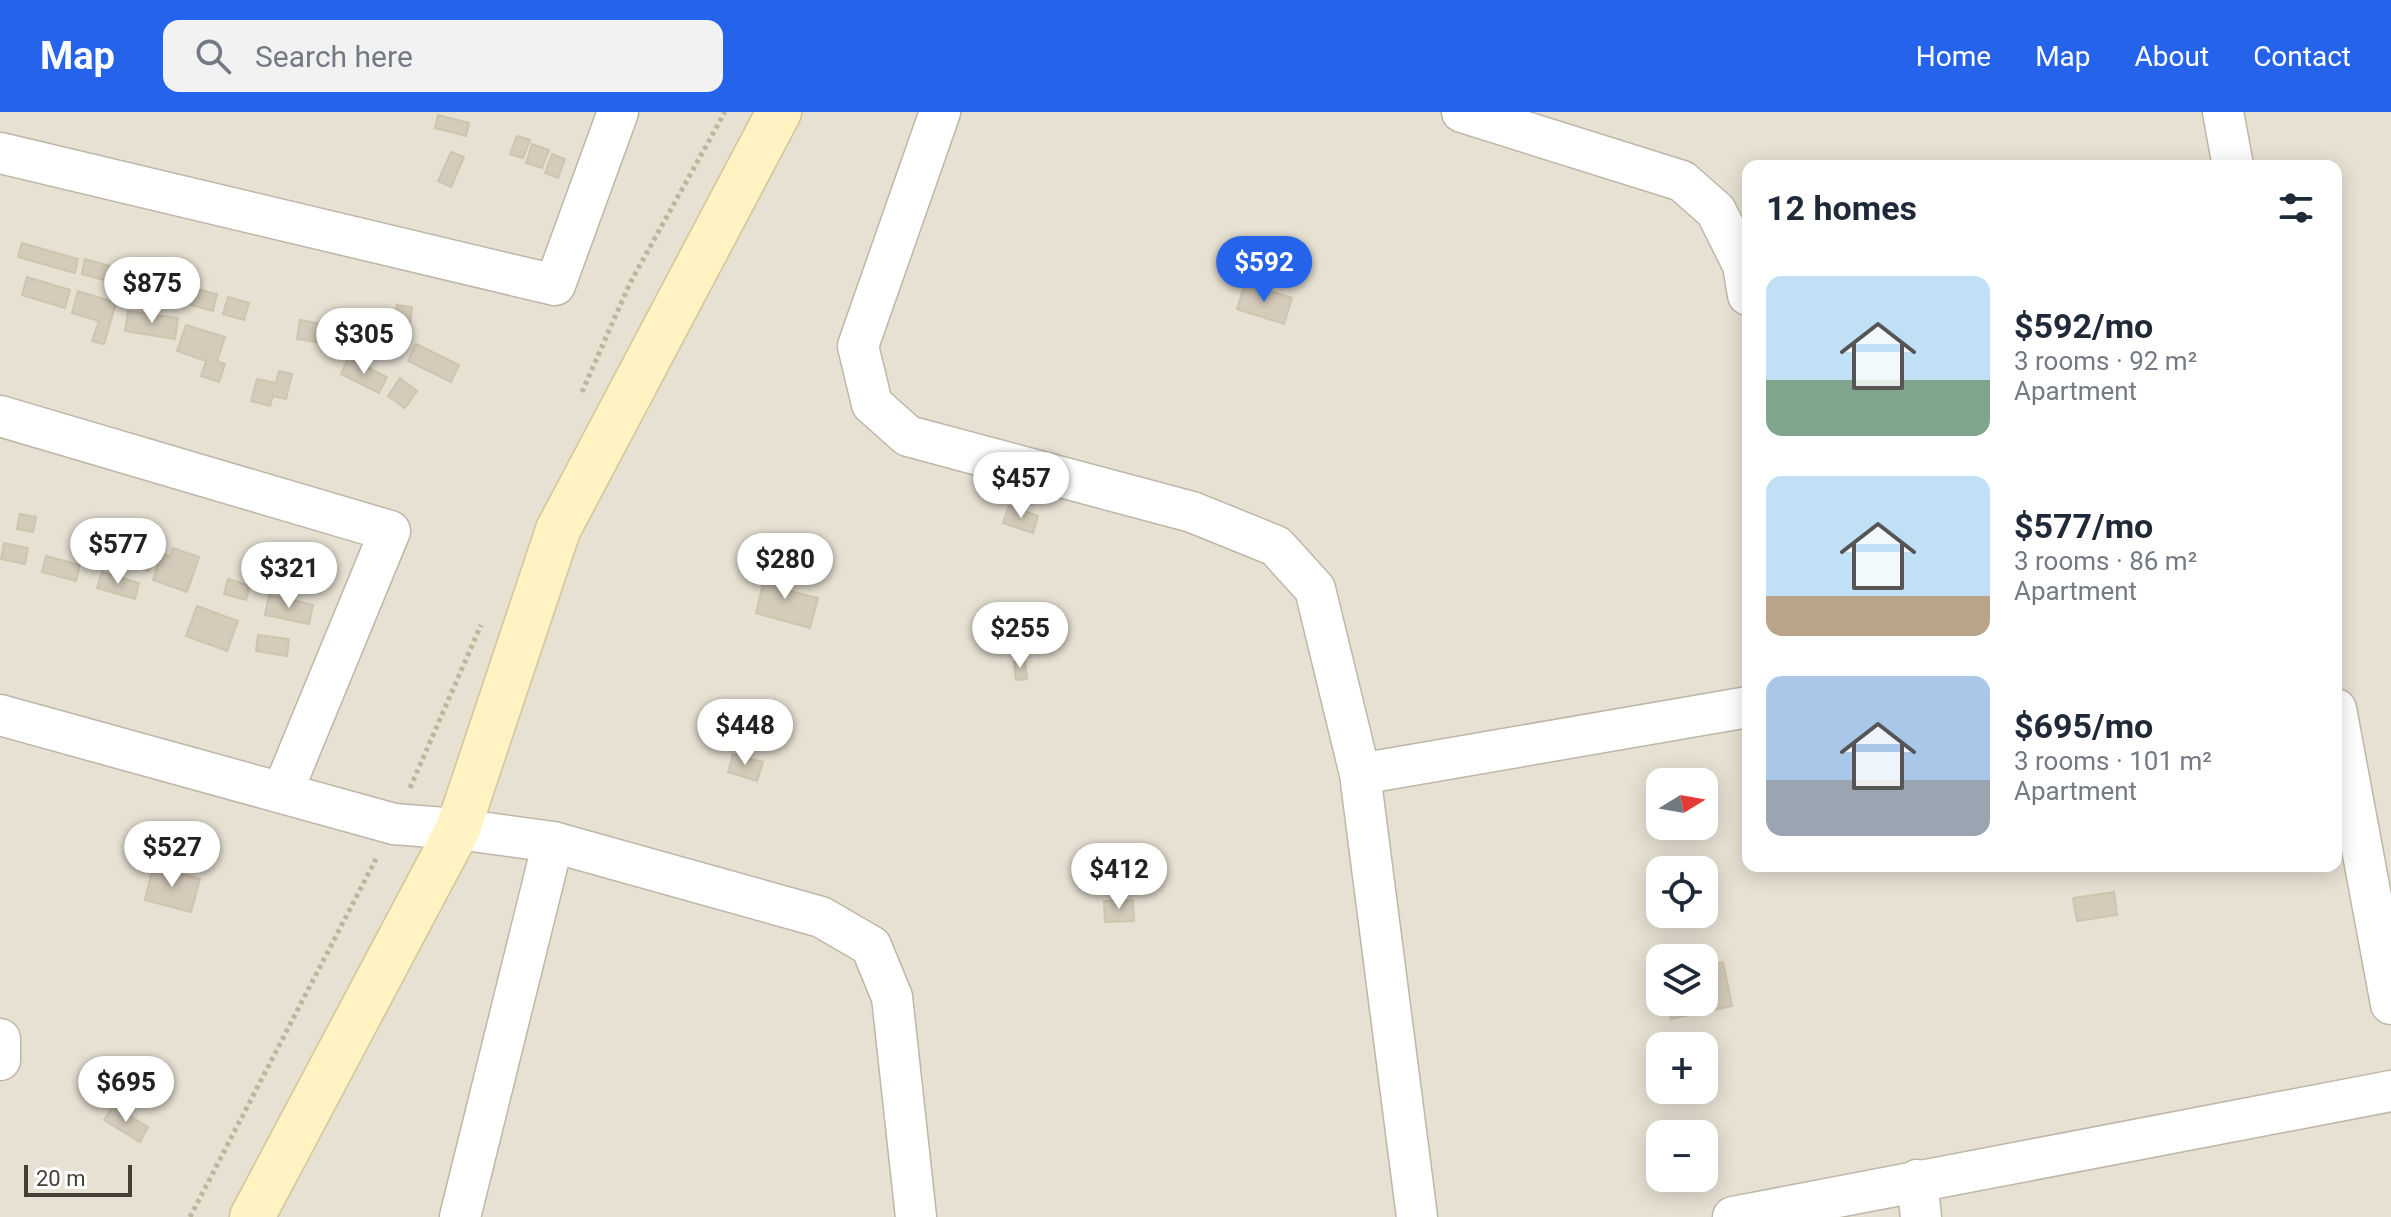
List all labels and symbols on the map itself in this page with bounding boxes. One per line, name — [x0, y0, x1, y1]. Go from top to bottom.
pin: $592 — [1217, 236, 1311, 304]
pin: $875 — [105, 257, 199, 325]
pin: $305 — [317, 308, 411, 376]
pin: $457 — [974, 452, 1068, 520]
pin: $577 — [71, 518, 165, 586]
pin: $280 — [738, 533, 832, 601]
pin: $321 — [242, 542, 336, 610]
pin: $255 — [973, 602, 1067, 670]
pin: $448 — [698, 699, 792, 767]
north arrow — [1646, 768, 1718, 840]
pin: $527 — [125, 821, 219, 889]
pin: $412 — [1072, 843, 1166, 911]
pin: $695 — [79, 1056, 173, 1124]
scale bar — [24, 1161, 132, 1197]

